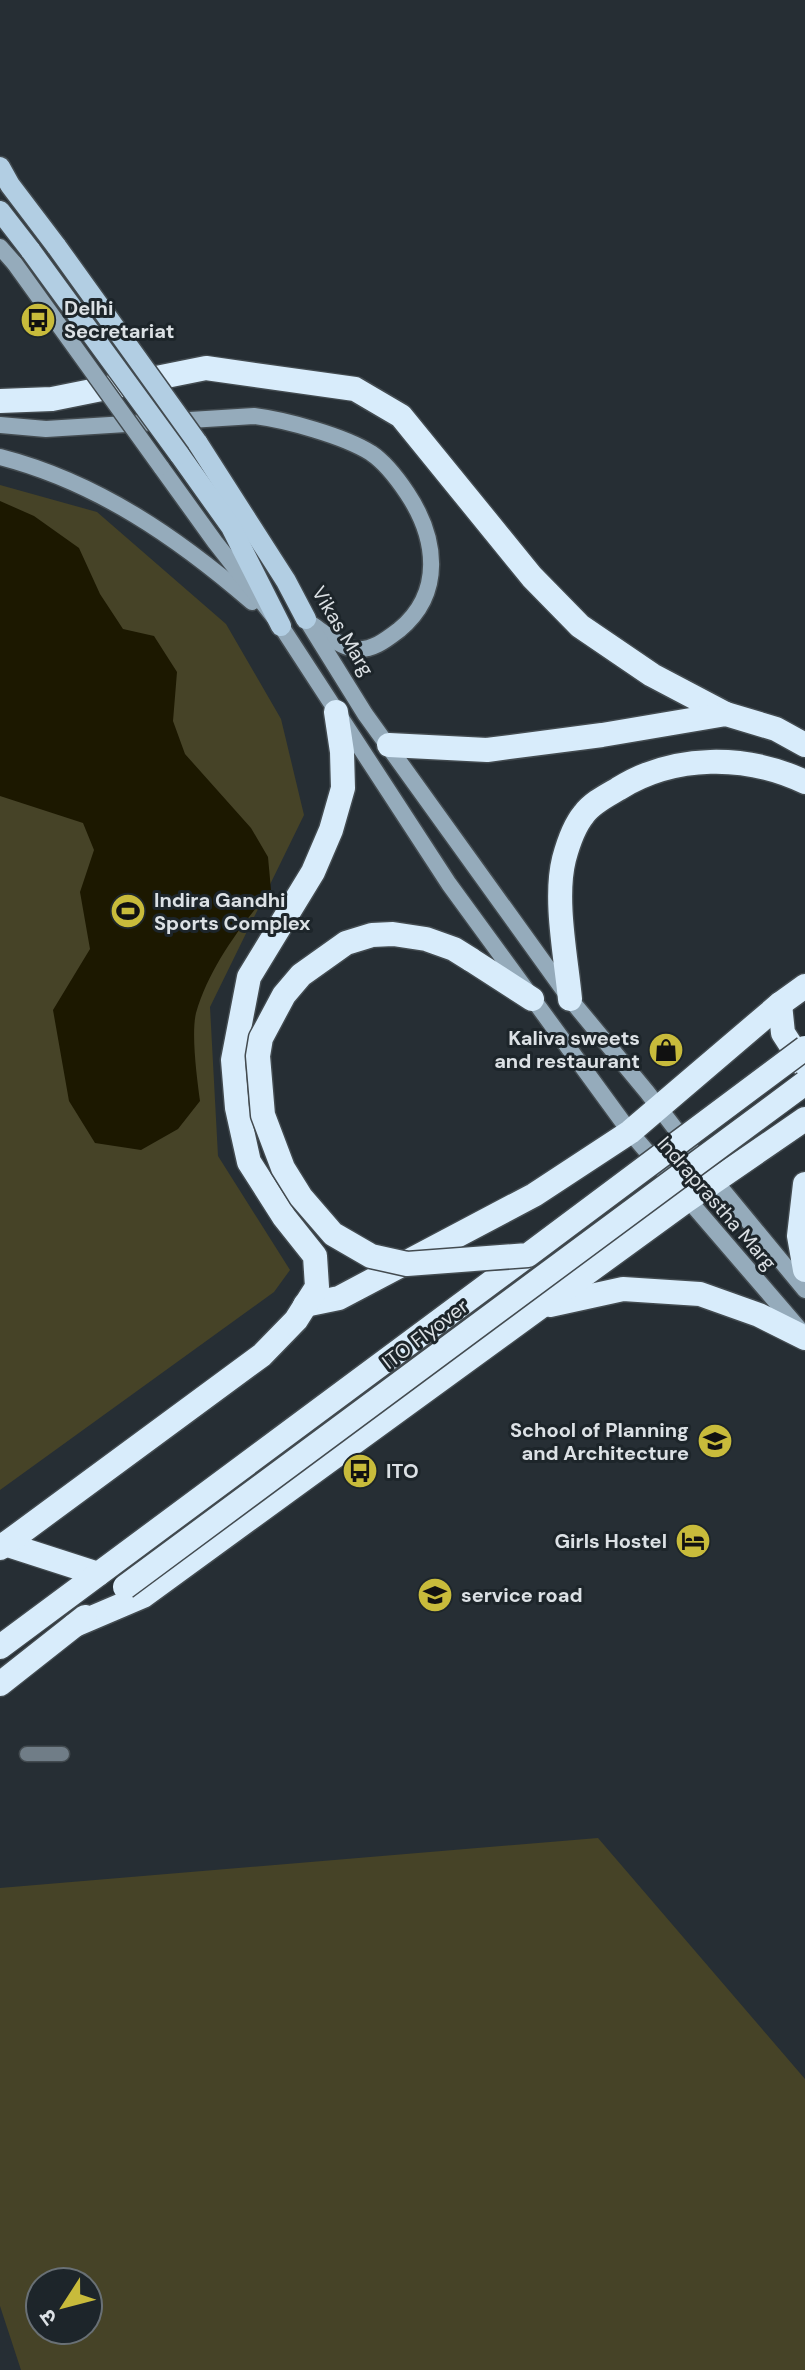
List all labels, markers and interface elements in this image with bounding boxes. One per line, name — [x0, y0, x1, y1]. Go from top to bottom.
place label: Delhi Secretariat — [64, 295, 175, 344]
bus stop icon: Delhi Secretariat — [19, 301, 57, 339]
street label: Vikas Marg — [306, 581, 380, 681]
place label: Indira Gandhi Sports Complex — [154, 887, 311, 936]
sports icon: Indira Gandhi Sports Complex — [109, 892, 147, 930]
place label: Kaliva sweets and restaurant — [494, 1025, 640, 1074]
shop icon: Kaliva sweets and restaurant — [647, 1031, 685, 1069]
street label: Indraprastha Marg — [652, 1131, 782, 1275]
street label: ITO Flyover — [377, 1293, 473, 1375]
place label: School of Planning and Architecture — [510, 1417, 689, 1466]
school or university icon: School of Planning and Architecture — [696, 1422, 734, 1460]
bus stop icon: ITO — [341, 1452, 379, 1490]
place label: ITO — [386, 1458, 419, 1484]
hotel icon: Girls Hostel — [674, 1522, 712, 1560]
place label: Girls Hostel — [554, 1528, 667, 1554]
school or university icon: service road — [416, 1576, 454, 1614]
place label: service road — [461, 1582, 583, 1608]
north arrow — [24, 2266, 104, 2346]
text: उ — [32, 2303, 64, 2331]

